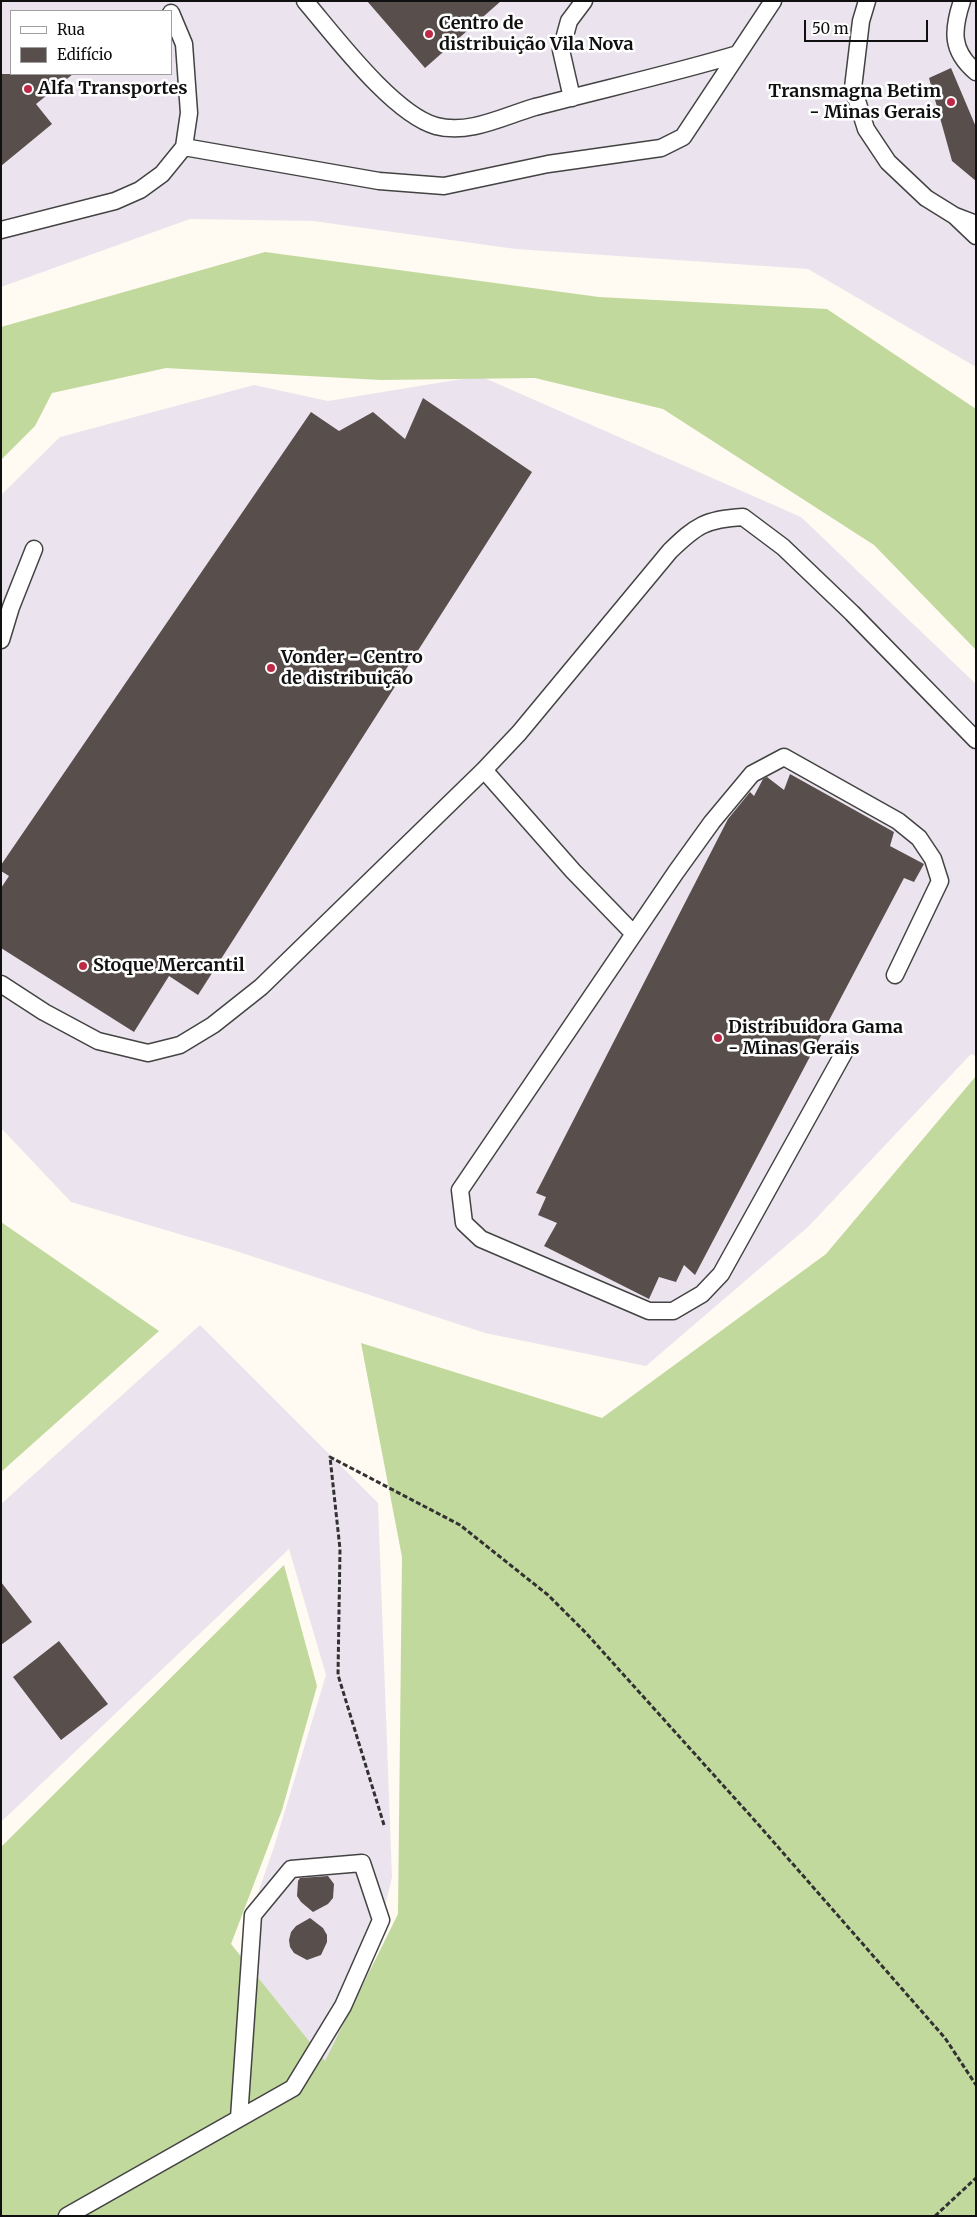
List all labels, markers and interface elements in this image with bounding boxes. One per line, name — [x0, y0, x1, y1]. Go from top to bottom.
legend — [10, 10, 172, 75]
scale bar — [807, 10, 931, 42]
place label: Centro de distribuição Vila Nova — [439, 13, 634, 56]
text: 50 m — [812, 19, 849, 38]
text: Rua — [57, 20, 85, 39]
marker: Centro de distribuição Vila Nova — [423, 28, 435, 40]
text: Edifício — [57, 45, 112, 64]
place label: Alfa Transportes — [38, 78, 188, 100]
place label: Transmagna Betim - Minas Gerais — [768, 81, 941, 124]
marker: Alfa Transportes — [22, 83, 34, 95]
marker: Transmagna Betim - Minas Gerais — [945, 96, 957, 108]
place label: Vonder - Centro de distribuição — [281, 647, 423, 690]
marker: Vonder - Centro de distribuição — [265, 662, 277, 674]
place label: Stoque Mercantil — [93, 955, 245, 977]
marker: Stoque Mercantil — [77, 960, 89, 972]
place label: Distribuidora Gama - Minas Gerais — [728, 1017, 903, 1060]
marker: Distribuidora Gama - Minas Gerais — [712, 1032, 724, 1044]

